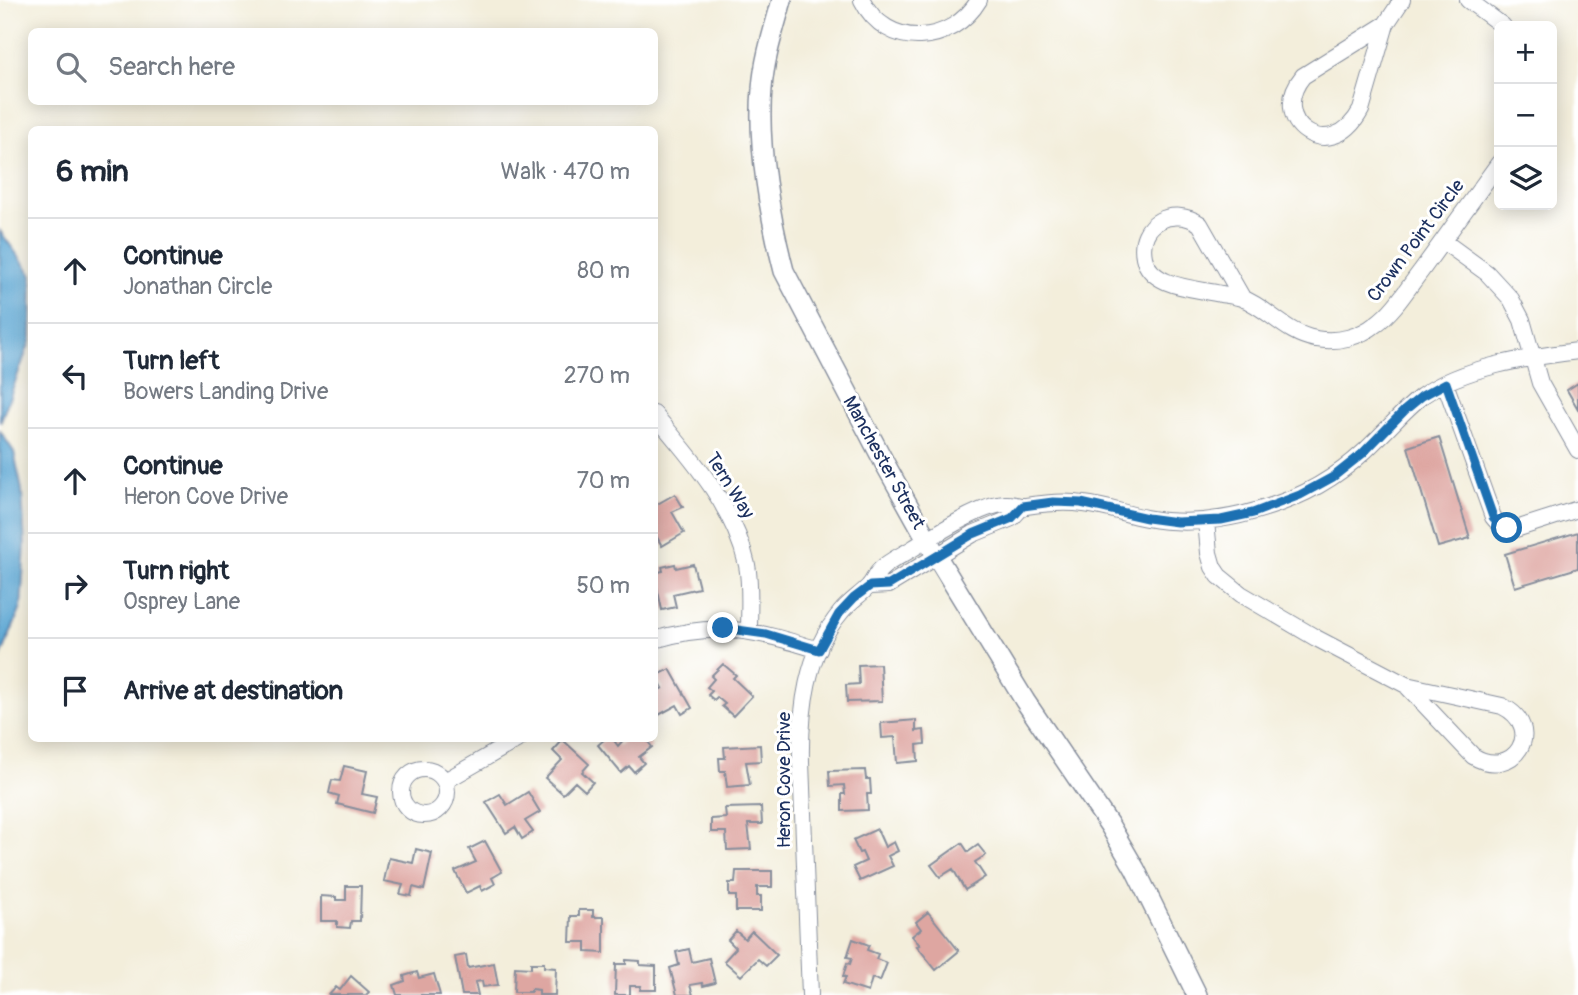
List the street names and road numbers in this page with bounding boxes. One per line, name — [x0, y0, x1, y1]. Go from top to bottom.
street label: Crown Point Circle — [1362, 174, 1470, 307]
street label: Manchester Street — [838, 392, 931, 534]
street label: Tern Way — [700, 448, 760, 523]
street label: Heron Cove Drive — [772, 711, 796, 848]

